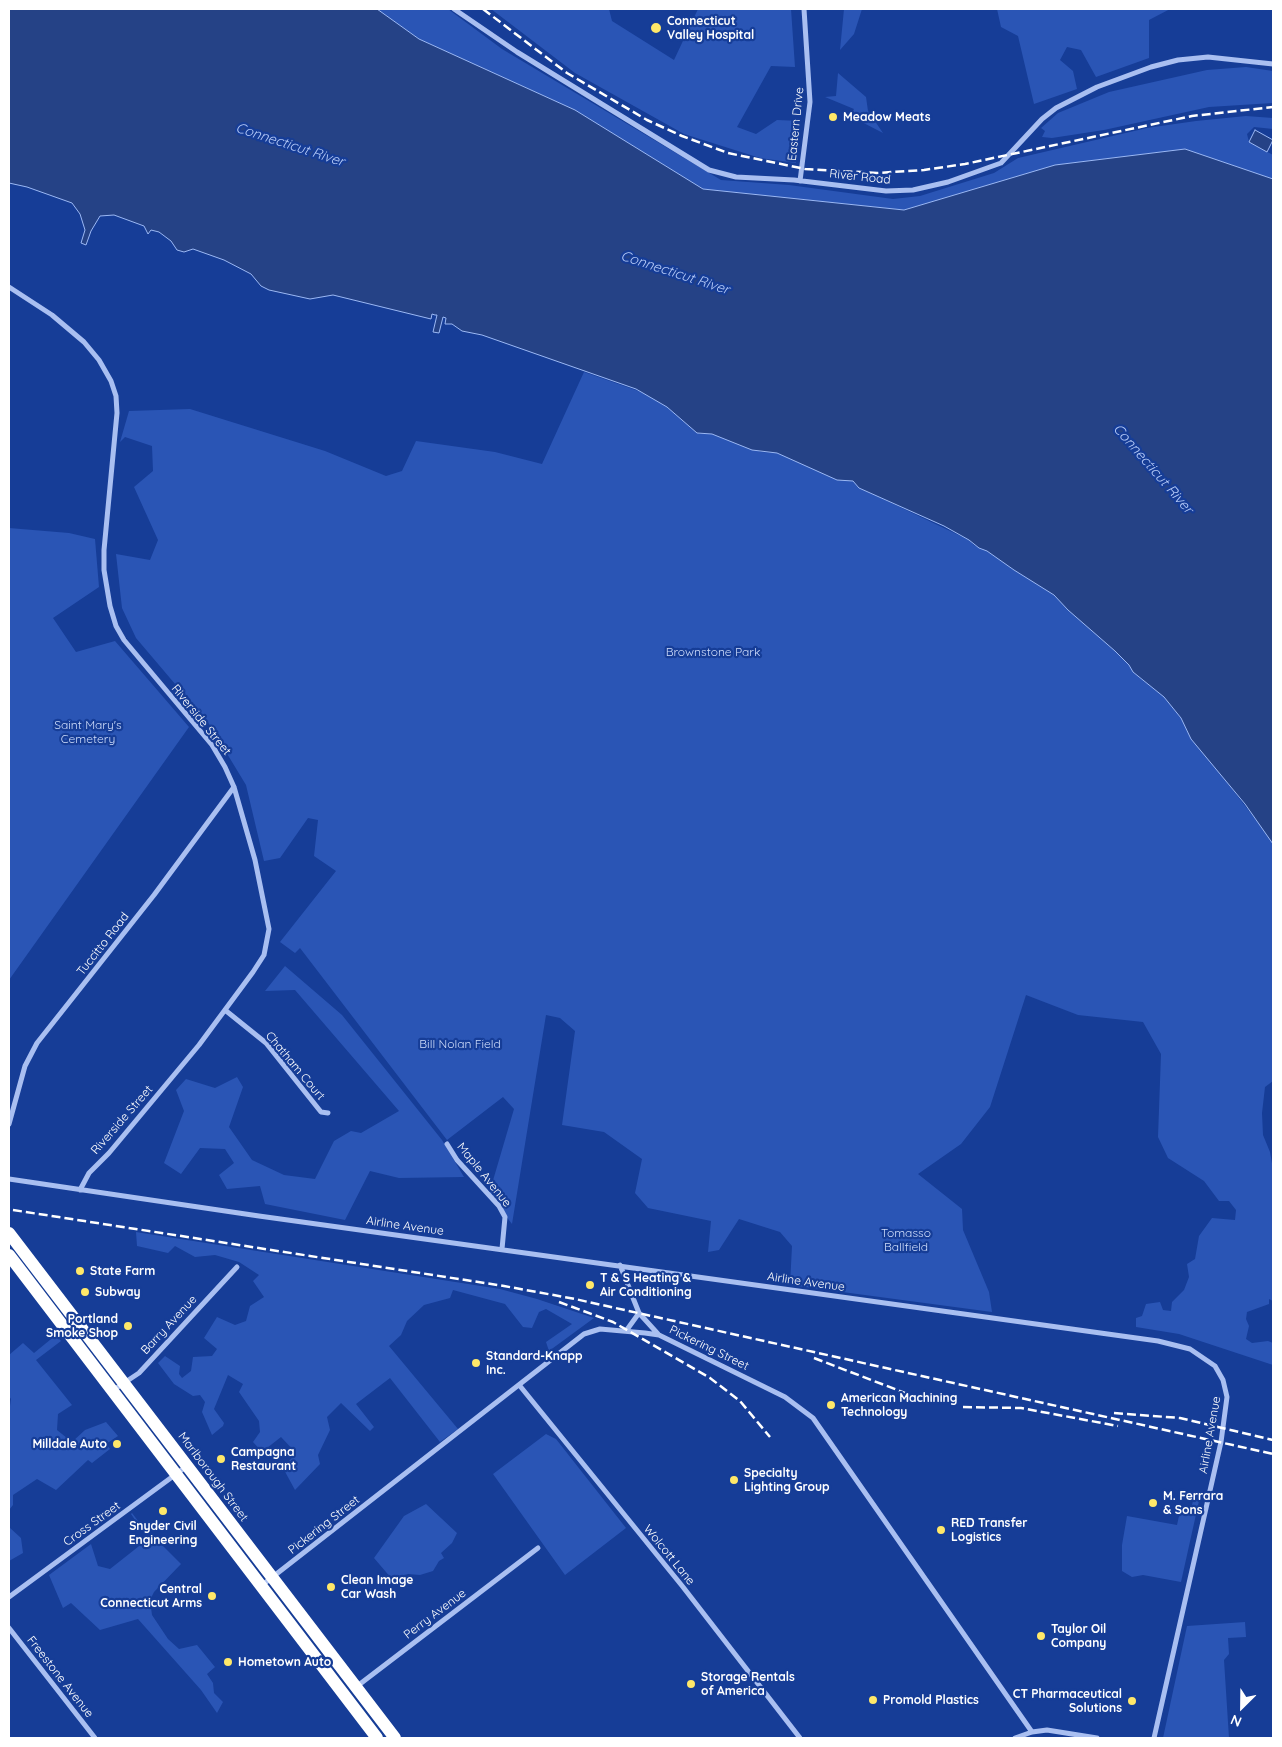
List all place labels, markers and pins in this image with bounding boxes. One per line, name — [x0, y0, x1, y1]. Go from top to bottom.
place label: Connecticut Valley Hospital — [667, 14, 754, 42]
marker: Connecticut Valley Hospital — [649, 21, 663, 35]
place label: Meadow Meats — [843, 110, 931, 124]
marker: Meadow Meats — [827, 111, 839, 123]
place label: State Farm — [90, 1264, 155, 1278]
marker: State Farm — [74, 1265, 86, 1277]
place label: T & S Heating & Air Conditioning — [600, 1271, 692, 1299]
marker: T & S Heating & Air Conditioning — [584, 1279, 596, 1291]
place label: Subway — [95, 1285, 141, 1299]
marker: Subway — [79, 1286, 91, 1298]
place label: Portland Smoke Shop — [46, 1312, 118, 1340]
marker: Portland Smoke Shop — [122, 1320, 134, 1332]
place label: Standard-Knapp Inc. — [486, 1349, 583, 1377]
marker: Standard-Knapp Inc. — [470, 1357, 482, 1369]
place label: American Machining Technology — [841, 1391, 957, 1419]
marker: American Machining Technology — [825, 1399, 837, 1411]
place label: Milldale Auto — [32, 1437, 107, 1451]
marker: Milldale Auto — [111, 1438, 123, 1450]
place label: Campagna Restaurant — [231, 1445, 296, 1473]
marker: Campagna Restaurant — [215, 1453, 227, 1465]
place label: Specialty Lighting Group — [744, 1466, 830, 1494]
marker: Specialty Lighting Group — [728, 1474, 740, 1486]
place label: M. Ferrara & Sons — [1163, 1489, 1223, 1517]
marker: M. Ferrara & Sons — [1147, 1497, 1159, 1509]
marker: Snyder Civil Engineering — [157, 1505, 169, 1517]
place label: RED Transfer Logistics — [951, 1516, 1028, 1544]
place label: Snyder Civil Engineering — [129, 1519, 197, 1547]
marker: RED Transfer Logistics — [935, 1524, 947, 1536]
place label: Clean Image Car Wash — [341, 1573, 413, 1601]
marker: Clean Image Car Wash — [325, 1581, 337, 1593]
place label: Central Connecticut Arms — [100, 1582, 202, 1610]
marker: Central Connecticut Arms — [206, 1590, 218, 1602]
place label: Taylor Oil Company — [1051, 1622, 1106, 1650]
marker: Taylor Oil Company — [1035, 1630, 1047, 1642]
place label: Hometown Auto — [238, 1655, 331, 1669]
marker: Hometown Auto — [222, 1656, 234, 1668]
place label: Storage Rentals of America — [701, 1670, 795, 1698]
marker: Storage Rentals of America — [685, 1678, 697, 1690]
place label: CT Pharmaceutical Solutions — [1013, 1687, 1122, 1715]
place label: Promold Plastics — [883, 1693, 979, 1707]
marker: Promold Plastics — [867, 1694, 879, 1706]
marker: CT Pharmaceutical Solutions — [1126, 1695, 1138, 1707]

